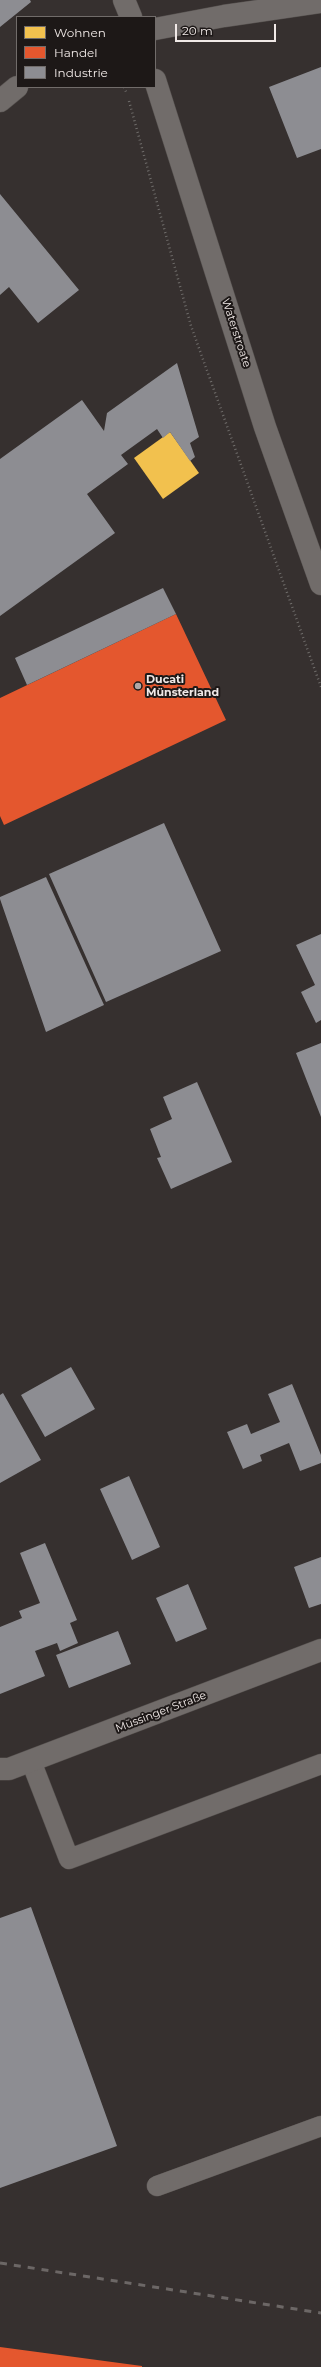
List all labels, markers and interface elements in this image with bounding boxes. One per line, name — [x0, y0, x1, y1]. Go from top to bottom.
legend — [16, 16, 156, 88]
scale bar — [177, 16, 278, 42]
text: 20 m — [182, 23, 213, 38]
text: Wohnen — [54, 25, 106, 40]
text: Handel — [54, 45, 98, 60]
text: Industrie — [54, 65, 108, 80]
street label: Waterstroate — [219, 297, 253, 369]
place label: Ducati Münsterland — [146, 673, 219, 699]
marker: Ducati Münsterland — [133, 681, 143, 691]
street label: Müssinger Straße — [114, 1689, 208, 1735]

